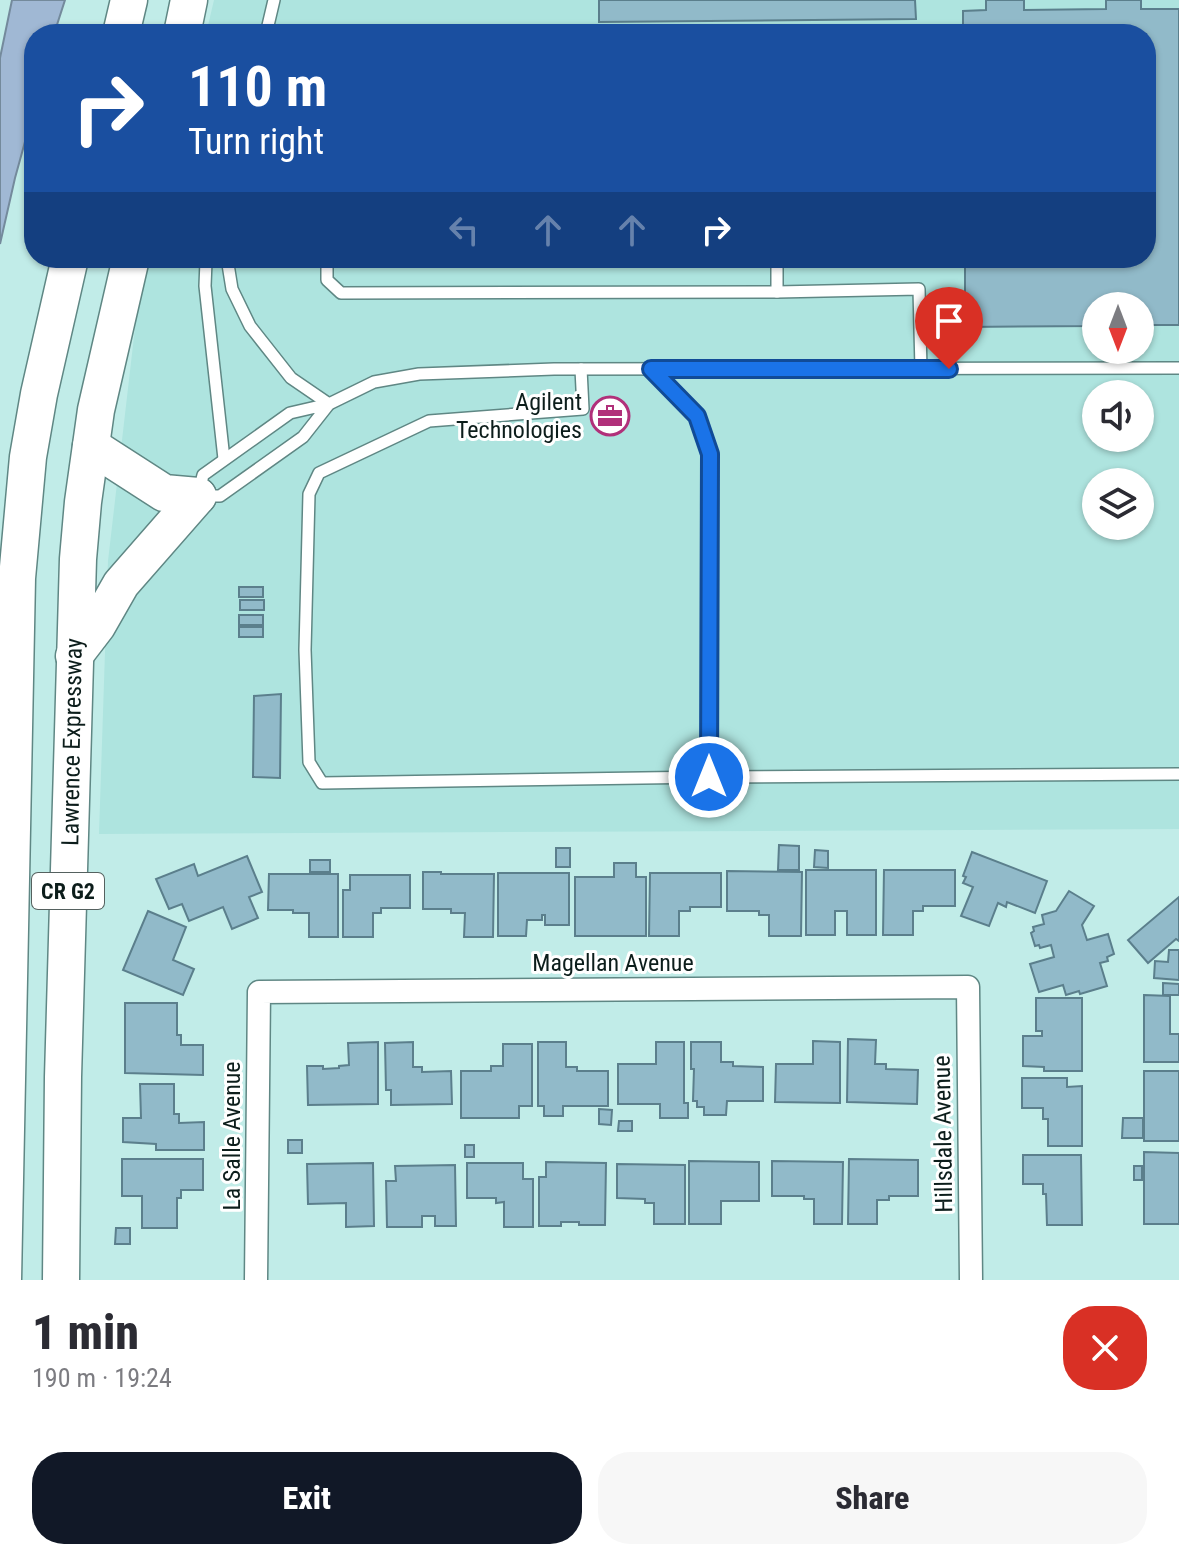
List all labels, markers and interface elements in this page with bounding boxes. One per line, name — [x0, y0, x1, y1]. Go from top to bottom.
text: 110 m — [188, 54, 327, 120]
icon: right — [56, 56, 160, 160]
text: Turn right — [188, 121, 324, 163]
icon: left — [442, 208, 486, 252]
icon: ahead — [526, 208, 570, 252]
icon: ahead — [610, 208, 654, 252]
icon: right — [694, 208, 738, 252]
pin — [915, 287, 983, 369]
north arrow — [1082, 292, 1154, 364]
map controls — [1082, 292, 1154, 540]
icon: arrive — [927, 299, 971, 343]
button: sound — [1082, 380, 1154, 452]
place label: Agilent Technologies — [456, 388, 582, 444]
office icon: Agilent Technologies — [589, 395, 631, 437]
button: layers — [1082, 468, 1154, 540]
street label: Lawrence Expressway — [56, 638, 88, 846]
position arrow — [667, 735, 751, 819]
road number: CR G2 — [32, 873, 104, 909]
street label: Magellan Avenue — [532, 949, 694, 977]
street label: Hillsdale Avenue — [928, 1055, 958, 1213]
street label: La Salle Avenue — [218, 1061, 246, 1211]
text: 1 min — [32, 1304, 139, 1361]
button: close — [1063, 1306, 1147, 1390]
text: 190 m · 19:24 — [32, 1363, 172, 1393]
button: Exit — [32, 1452, 582, 1544]
button: Share — [598, 1452, 1147, 1544]

